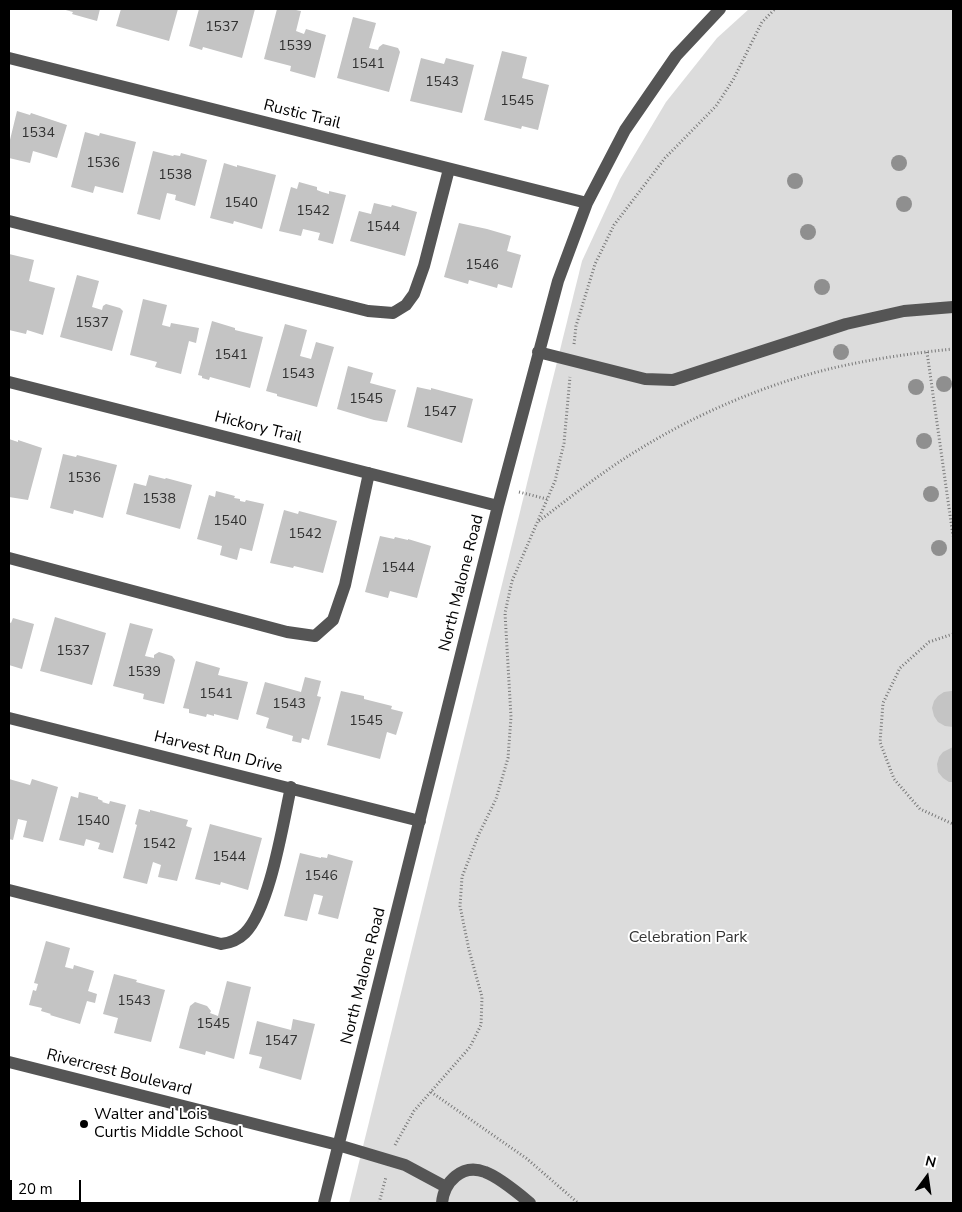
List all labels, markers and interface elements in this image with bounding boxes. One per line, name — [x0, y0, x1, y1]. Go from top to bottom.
house number: 1537 — [205, 20, 239, 36]
house number: 1539 — [278, 39, 312, 55]
house number: 1541 — [351, 57, 385, 73]
house number: 1543 — [425, 75, 459, 91]
house number: 1545 — [500, 94, 534, 110]
street label: Rustic Trail — [261, 96, 343, 134]
house number: 1534 — [21, 126, 55, 142]
house number: 1536 — [86, 156, 120, 172]
house number: 1538 — [158, 168, 192, 184]
house number: 1540 — [224, 196, 258, 212]
house number: 1542 — [296, 204, 330, 220]
house number: 1544 — [366, 220, 400, 236]
house number: 1546 — [465, 258, 499, 274]
house number: 1537 — [75, 316, 109, 332]
house number: 1541 — [214, 348, 248, 364]
house number: 1543 — [281, 367, 315, 383]
house number: 1545 — [349, 392, 383, 408]
house number: 1547 — [423, 405, 457, 421]
street label: Hickory Trail — [212, 408, 304, 448]
house number: 1536 — [67, 471, 101, 487]
house number: 1538 — [142, 492, 176, 508]
street label: North Malone Road — [436, 513, 488, 653]
house number: 1540 — [213, 514, 247, 530]
house number: 1542 — [288, 527, 322, 543]
house number: 1544 — [381, 561, 415, 577]
house number: 1537 — [56, 644, 90, 660]
house number: 1539 — [127, 665, 161, 681]
house number: 1541 — [199, 687, 233, 703]
house number: 1543 — [272, 697, 306, 713]
house number: 1545 — [349, 714, 383, 730]
street label: Harvest Run Drive — [152, 728, 284, 778]
house number: 1540 — [76, 814, 110, 830]
house number: 1542 — [142, 837, 176, 853]
house number: 1544 — [212, 850, 246, 866]
house number: 1546 — [304, 869, 338, 885]
street label: North Malone Road — [338, 906, 390, 1046]
park label: Celebration Park — [629, 928, 747, 948]
house number: 1543 — [117, 994, 151, 1010]
house number: 1545 — [196, 1017, 230, 1033]
house number: 1547 — [264, 1034, 298, 1050]
street label: Rivercrest Boulevard — [44, 1046, 194, 1100]
place label: Walter and Lois Curtis Middle School — [94, 1105, 243, 1143]
marker: Walter and Lois Curtis Middle School — [78, 1118, 90, 1130]
text: N — [923, 1151, 938, 1172]
north arrow — [902, 1152, 952, 1202]
scale bar — [12, 1170, 84, 1202]
text: 20 m — [18, 1179, 53, 1199]

